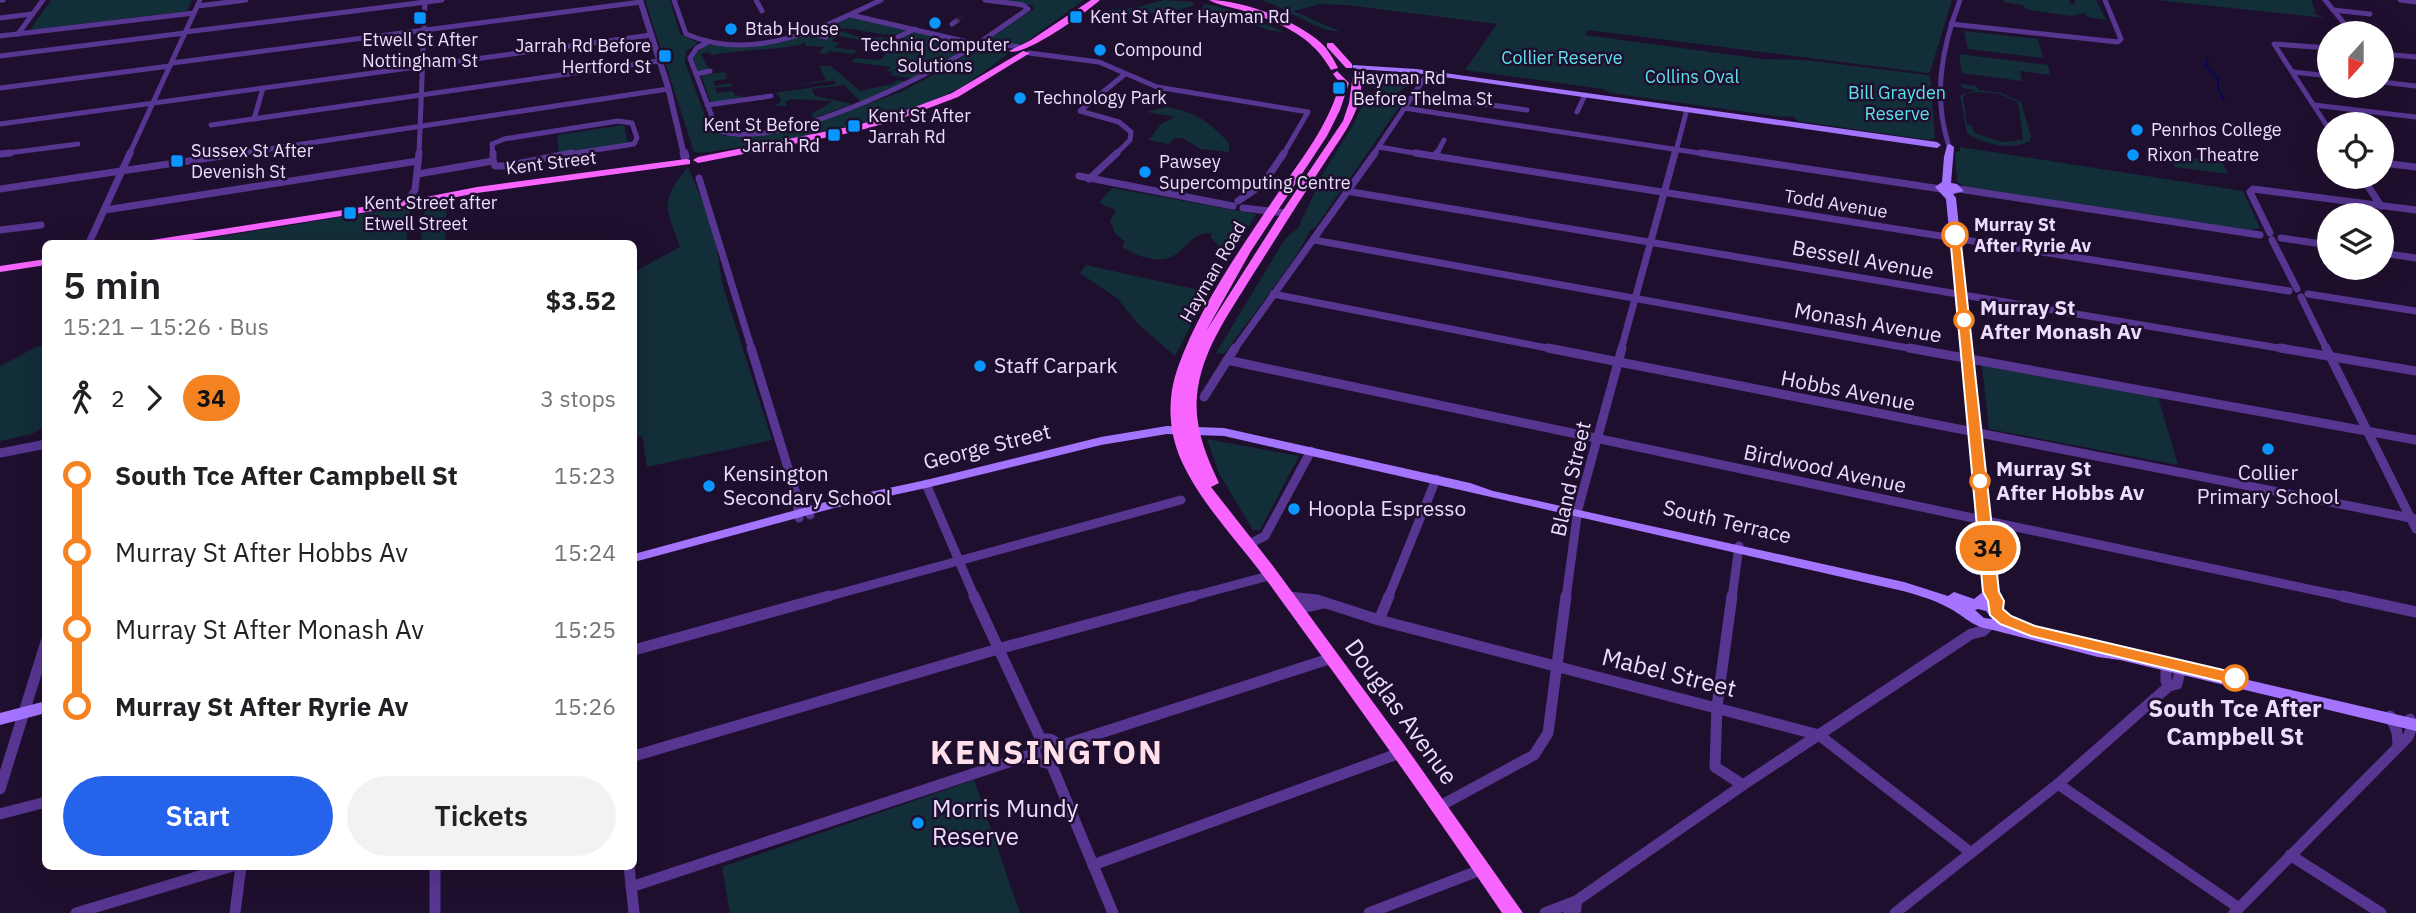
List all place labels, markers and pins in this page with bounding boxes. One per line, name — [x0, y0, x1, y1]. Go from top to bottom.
place label: Kent St After Hayman Rd — [1090, 5, 1290, 28]
marker: Kent St After Hayman Rd — [1068, 9, 1084, 25]
marker: Etwell St After Nottingham St — [412, 10, 428, 26]
marker: Techniq Computer Solutions — [927, 15, 943, 31]
place label: Btab House — [745, 17, 839, 40]
marker: Btab House — [723, 21, 739, 37]
place label: Etwell St After Nottingham St — [362, 28, 478, 72]
place label: Techniq Computer Solutions — [861, 33, 1009, 77]
place label: Jarrah Rd Before Hertford St — [515, 34, 651, 78]
place label: Compound — [1114, 38, 1202, 61]
marker: Compound — [1092, 42, 1108, 58]
marker: Jarrah Rd Before Hertford St — [657, 48, 673, 64]
place label: Hayman Rd Before Thelma St — [1353, 66, 1493, 110]
marker: Hayman Rd Before Thelma St — [1331, 80, 1347, 96]
place label: Technology Park — [1034, 86, 1167, 109]
marker: Technology Park — [1012, 90, 1028, 106]
place label: Kent St After Jarrah Rd — [868, 104, 971, 148]
place label: Kent St Before Jarrah Rd — [703, 113, 820, 157]
marker: Kent St After Jarrah Rd — [846, 118, 862, 134]
place label: Penrhos College — [2151, 118, 2282, 141]
marker: Penrhos College — [2129, 122, 2145, 138]
marker: Kent St Before Jarrah Rd — [826, 127, 842, 143]
place label: Sussex St After Devenish St — [191, 139, 314, 183]
place label: Rixon Theatre — [2147, 143, 2259, 166]
marker: Rixon Theatre — [2125, 147, 2141, 163]
place label: Pawsey Supercomputing Centre — [1159, 150, 1351, 194]
marker: Sussex St After Devenish St — [169, 153, 185, 169]
marker: Pawsey Supercomputing Centre — [1137, 164, 1153, 180]
place label: Kent Street after Etwell Street — [364, 191, 498, 235]
marker: Kent Street after Etwell Street — [342, 205, 358, 221]
place label: Murray St After Ryrie Av — [1974, 213, 2092, 257]
marker: Murray St After Ryrie Av — [1942, 222, 1968, 248]
place label: Murray St After Monash Av — [1980, 293, 2142, 345]
marker: Murray St After Monash Av — [1954, 310, 1974, 330]
place label: Staff Carpark — [994, 351, 1117, 379]
marker: Staff Carpark — [972, 358, 988, 374]
marker: Collier Primary School — [2260, 441, 2276, 457]
place label: Murray St After Hobbs Av — [1996, 454, 2145, 506]
place label: Collier Primary School — [2197, 458, 2339, 510]
place label: Kensington Secondary School — [723, 459, 892, 511]
marker: Murray St After Hobbs Av — [1970, 471, 1990, 491]
marker: Kensington Secondary School — [701, 478, 717, 494]
place label: Hoopla Espresso — [1308, 494, 1466, 522]
marker: Hoopla Espresso — [1286, 501, 1302, 517]
marker: South Tce After Campbell St — [2222, 665, 2248, 691]
place label: South Tce After Campbell St — [2148, 692, 2322, 752]
place label: Morris Mundy Reserve — [932, 792, 1079, 852]
marker: Morris Mundy Reserve — [910, 815, 926, 831]

